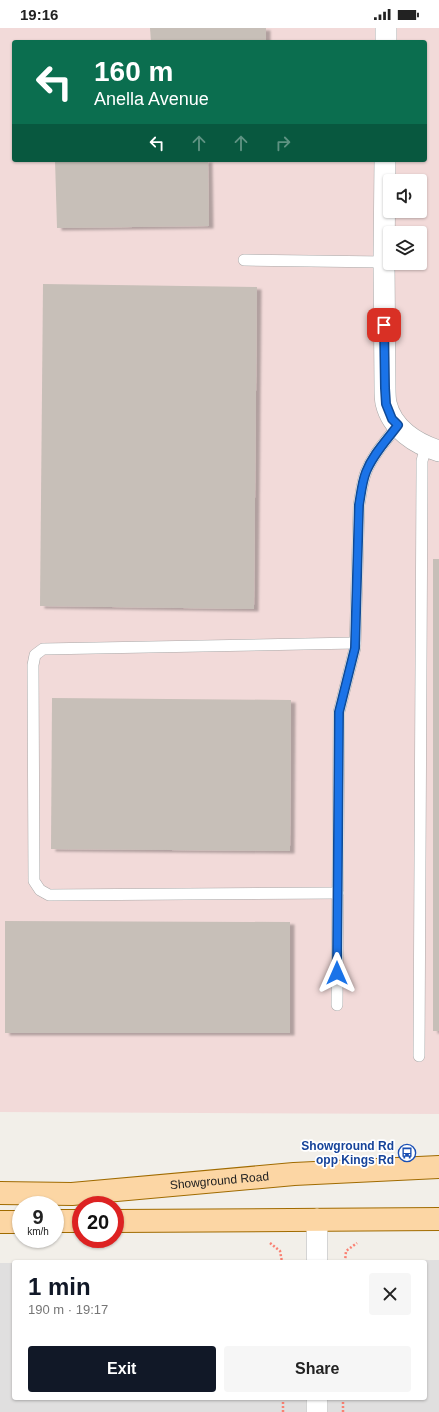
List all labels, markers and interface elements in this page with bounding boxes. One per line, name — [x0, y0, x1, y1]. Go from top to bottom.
text: 19:16 — [20, 6, 58, 23]
icon: left — [28, 56, 80, 108]
text: 160 m — [94, 56, 173, 87]
text: Anella Avenue — [94, 89, 209, 109]
icon: left — [146, 132, 168, 154]
icon: ahead — [188, 132, 210, 154]
icon: ahead — [230, 132, 252, 154]
icon: right — [272, 132, 294, 154]
map controls — [383, 174, 427, 270]
button: sound — [383, 174, 427, 218]
button: layers — [383, 226, 427, 270]
pin — [367, 308, 401, 342]
icon: arrive — [373, 314, 395, 336]
position arrow — [316, 952, 358, 994]
place label: Showground Rd opp Kings Rd — [301, 1139, 394, 1167]
bus stop icon: Showground Rd opp Kings Rd — [397, 1143, 417, 1163]
street label: Showground Road — [169, 1169, 270, 1192]
speed limit sign: 20 — [72, 1196, 124, 1248]
text: 9 — [32, 1206, 44, 1228]
text: km/h — [27, 1226, 49, 1237]
text: 1 min — [28, 1273, 91, 1300]
button: close — [369, 1273, 411, 1315]
text: 190 m · 19:17 — [28, 1302, 108, 1317]
button: Exit — [28, 1346, 216, 1392]
button: Share — [224, 1346, 411, 1392]

